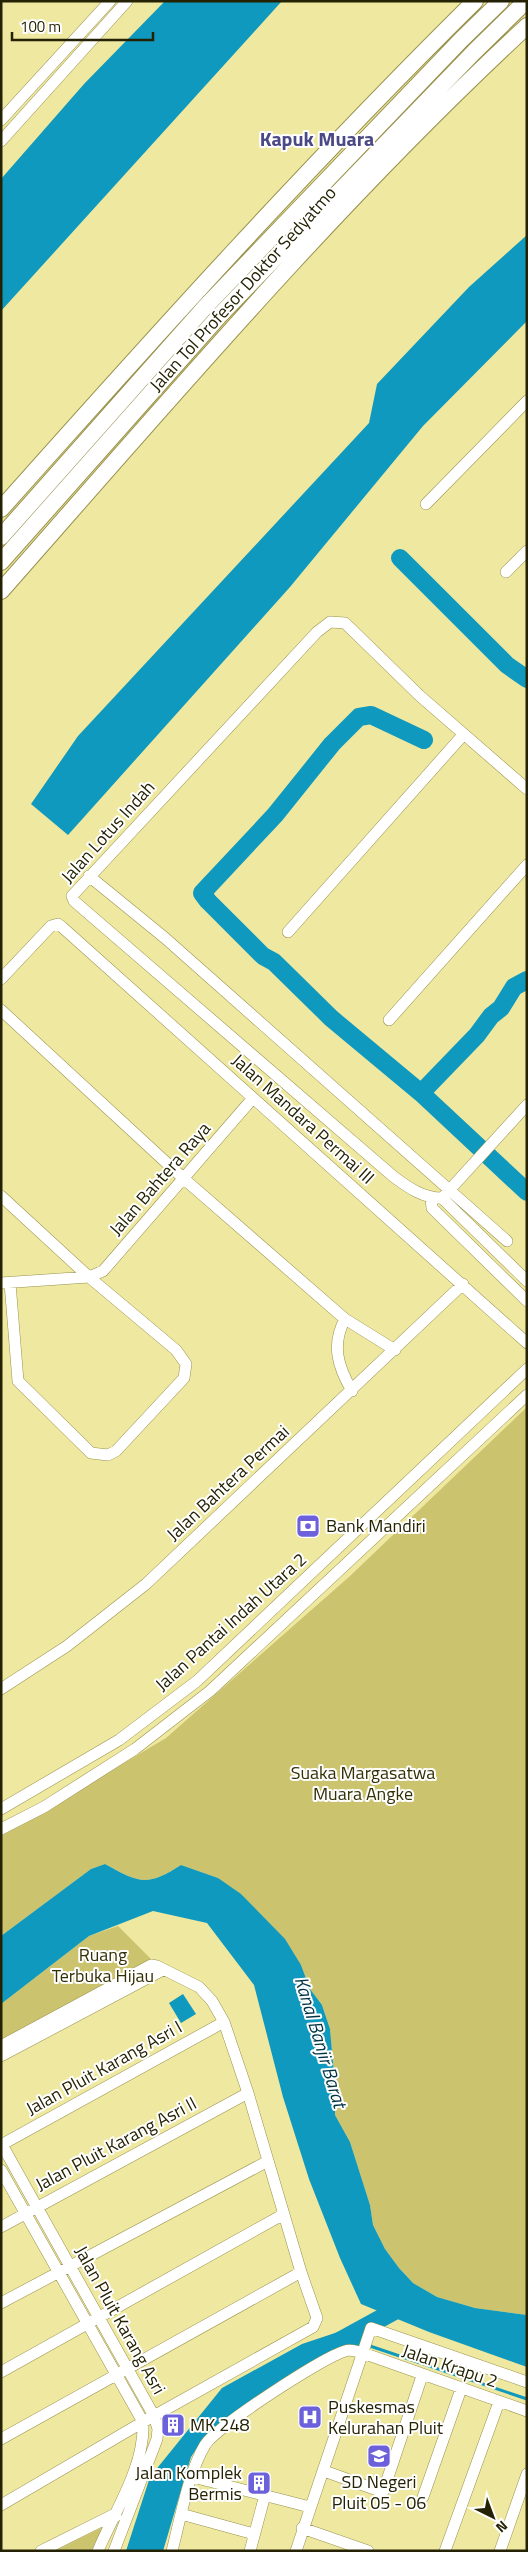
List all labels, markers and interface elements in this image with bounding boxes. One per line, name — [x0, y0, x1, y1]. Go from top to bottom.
scale bar — [12, 10, 154, 42]
text: 100 m — [20, 15, 61, 38]
district label: Kapuk Muara — [260, 123, 374, 154]
street label: Jalan Tol Profesor Doktor Sedyatmo — [143, 180, 342, 397]
street label: Jalan Lotus Indah — [54, 775, 161, 889]
street label: Jalan Mandara Permai III — [226, 1047, 381, 1190]
street label: Jalan Bahtera Raya — [103, 1116, 217, 1241]
street label: Jalan Bahtera Permai — [160, 1418, 295, 1547]
place label: Bank Mandiri — [326, 1512, 426, 1539]
bank icon: Bank Mandiri — [295, 1513, 321, 1539]
street label: Jalan Pantai Indah Utara 2 — [149, 1546, 313, 1697]
park label: Suaka Margasatwa Muara Angke — [291, 1759, 435, 1807]
park label: Ruang Terbuka Hijau — [52, 1941, 154, 1989]
water label: Kanal Banjir Barat — [288, 1973, 356, 2113]
street label: Jalan Pluit Karang Asri I — [21, 2013, 187, 2122]
street label: Jalan Pluit Karang Asri II — [30, 2090, 201, 2198]
street label: Jalan Pluit Karang Asri — [68, 2240, 173, 2399]
street label: Jalan Krapu 2 — [399, 2337, 502, 2394]
place label: Puskesmas Kelurahan Pluit — [328, 2393, 444, 2441]
hospital icon: Puskesmas Kelurahan Pluit — [297, 2404, 323, 2430]
place label: MK 248 — [190, 2411, 250, 2438]
building icon: MK 248 — [160, 2412, 186, 2438]
school or university icon: SD Negeri Pluit 05 - 06 — [366, 2443, 392, 2469]
place label: Jalan Komplek Bermis — [135, 2459, 242, 2507]
place label: SD Negeri Pluit 05 - 06 — [332, 2468, 426, 2516]
building icon: Jalan Komplek Bermis — [246, 2470, 272, 2496]
north arrow — [468, 2492, 518, 2542]
text: N — [491, 2516, 513, 2538]

